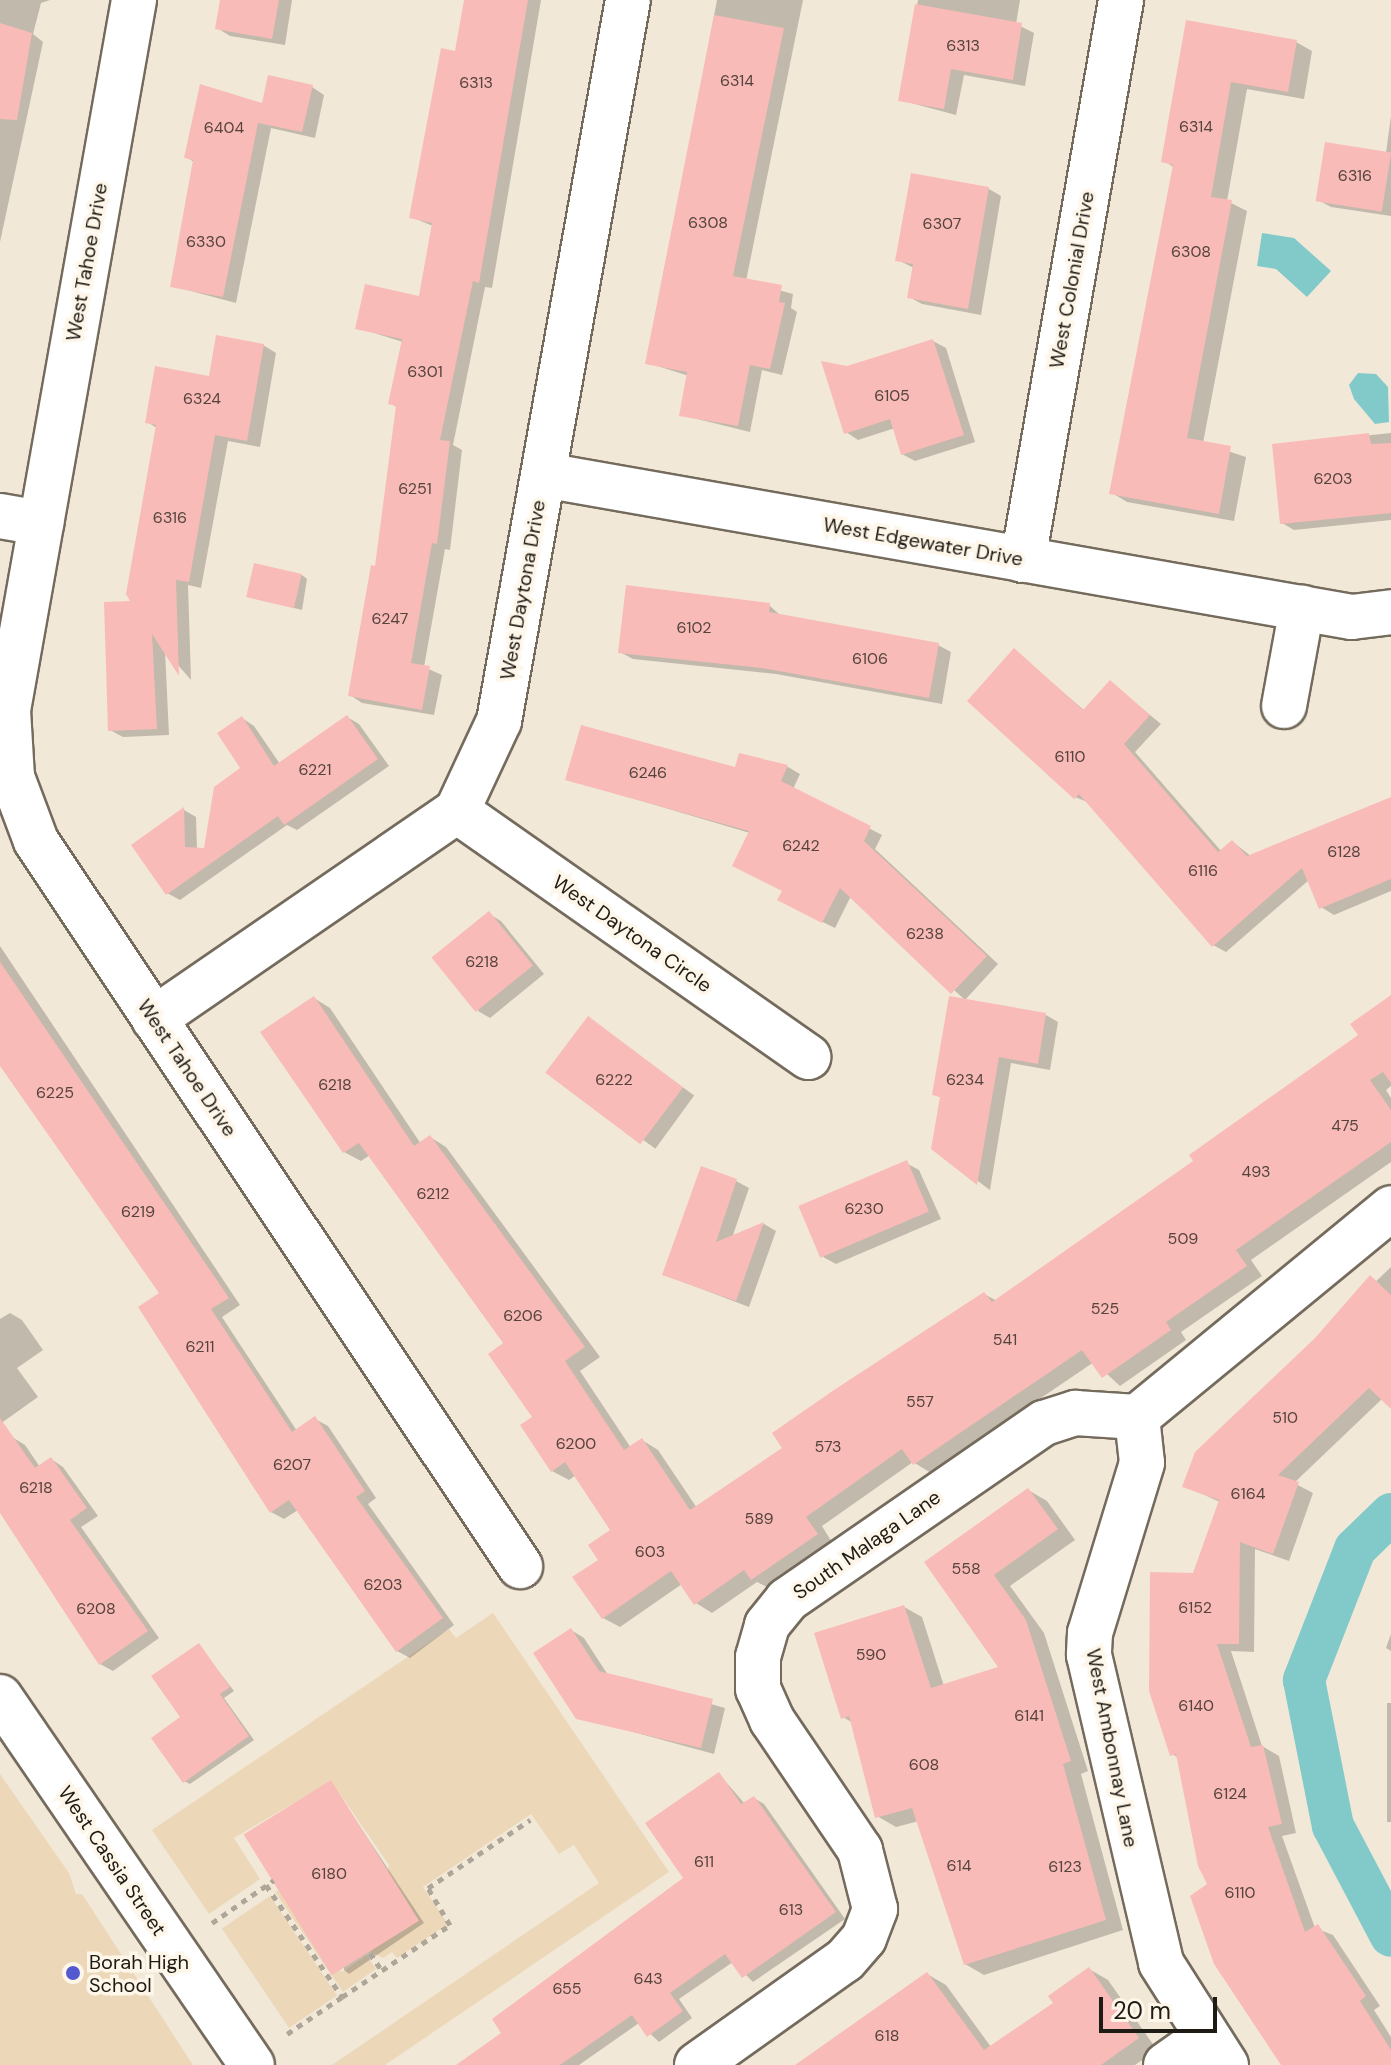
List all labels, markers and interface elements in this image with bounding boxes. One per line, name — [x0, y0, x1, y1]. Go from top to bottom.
house number: 6313 — [946, 36, 980, 56]
house number: 6314 — [720, 71, 754, 91]
house number: 6313 — [459, 73, 493, 93]
house number: 6314 — [1179, 117, 1213, 137]
house number: 6404 — [204, 118, 244, 138]
house number: 6316 — [1338, 166, 1372, 186]
street label: West Tahoe Drive — [61, 181, 113, 343]
street label: West Colonial Drive — [1045, 190, 1099, 370]
house number: 6308 — [688, 213, 728, 233]
house number: 6307 — [923, 214, 961, 234]
house number: 6330 — [186, 232, 226, 252]
house number: 6308 — [1171, 242, 1211, 262]
house number: 6301 — [407, 362, 443, 382]
house number: 6105 — [874, 386, 910, 406]
house number: 6324 — [183, 389, 221, 409]
house number: 6203 — [1313, 469, 1353, 489]
house number: 6251 — [398, 479, 432, 499]
street label: West Daytona Drive — [495, 498, 551, 682]
house number: 6316 — [153, 508, 187, 528]
street label: West Edgewater Drive — [821, 513, 1025, 571]
house number: 6247 — [372, 609, 408, 629]
house number: 6102 — [676, 618, 712, 638]
house number: 6106 — [852, 649, 888, 669]
house number: 6110 — [1055, 747, 1085, 767]
house number: 6221 — [298, 760, 332, 780]
house number: 6246 — [629, 763, 667, 783]
house number: 6242 — [782, 836, 820, 856]
house number: 6128 — [1327, 842, 1361, 862]
house number: 6116 — [1188, 861, 1218, 881]
street label: West Daytona Circle — [548, 870, 716, 998]
house number: 6238 — [906, 924, 944, 944]
house number: 6218 — [465, 952, 499, 972]
street label: West Tahoe Drive — [132, 995, 242, 1141]
house number: 6222 — [595, 1070, 633, 1090]
house number: 6234 — [946, 1070, 984, 1090]
house number: 6218 — [318, 1075, 352, 1095]
house number: 6225 — [36, 1083, 74, 1103]
house number: 475 — [1331, 1116, 1359, 1136]
house number: 493 — [1242, 1162, 1270, 1182]
house number: 6212 — [416, 1184, 450, 1204]
house number: 6230 — [844, 1199, 884, 1219]
house number: 6219 — [121, 1202, 155, 1222]
house number: 509 — [1168, 1229, 1198, 1249]
house number: 525 — [1091, 1299, 1119, 1319]
house number: 6206 — [503, 1306, 543, 1326]
house number: 541 — [993, 1330, 1017, 1350]
house number: 6211 — [186, 1337, 214, 1357]
house number: 557 — [906, 1392, 934, 1412]
house number: 510 — [1272, 1408, 1298, 1428]
house number: 6200 — [556, 1434, 596, 1454]
house number: 573 — [814, 1437, 842, 1457]
house number: 6207 — [273, 1455, 311, 1475]
house number: 6218 — [19, 1478, 53, 1498]
house number: 6164 — [1231, 1484, 1265, 1504]
street label: South Malaga Lane — [789, 1485, 945, 1605]
house number: 589 — [744, 1509, 774, 1529]
house number: 603 — [635, 1542, 665, 1562]
house number: 558 — [951, 1559, 981, 1579]
house number: 6203 — [363, 1575, 403, 1595]
house number: 6152 — [1178, 1598, 1212, 1618]
house number: 6208 — [76, 1599, 116, 1619]
house number: 590 — [856, 1645, 886, 1665]
street label: West Ambonnay Lane — [1081, 1646, 1143, 1850]
house number: 6140 — [1178, 1696, 1214, 1716]
house number: 6141 — [1014, 1706, 1044, 1726]
house number: 608 — [909, 1755, 939, 1775]
street label: West Cassia Street — [53, 1782, 171, 1940]
house number: 6124 — [1213, 1784, 1247, 1804]
house number: 611 — [694, 1852, 714, 1872]
house number: 614 — [947, 1856, 971, 1876]
house number: 6123 — [1048, 1857, 1082, 1877]
house number: 6180 — [311, 1864, 347, 1884]
house number: 6110 — [1225, 1883, 1255, 1903]
house number: 613 — [779, 1900, 803, 1920]
place label: Borah High School — [89, 1950, 189, 1997]
marker: Borah High School — [64, 1964, 82, 1982]
house number: 643 — [633, 1969, 663, 1989]
house number: 655 — [552, 1979, 582, 1999]
scale bar — [1103, 1981, 1221, 2031]
text: 20 m — [1113, 1995, 1171, 2026]
house number: 618 — [875, 2026, 899, 2046]

